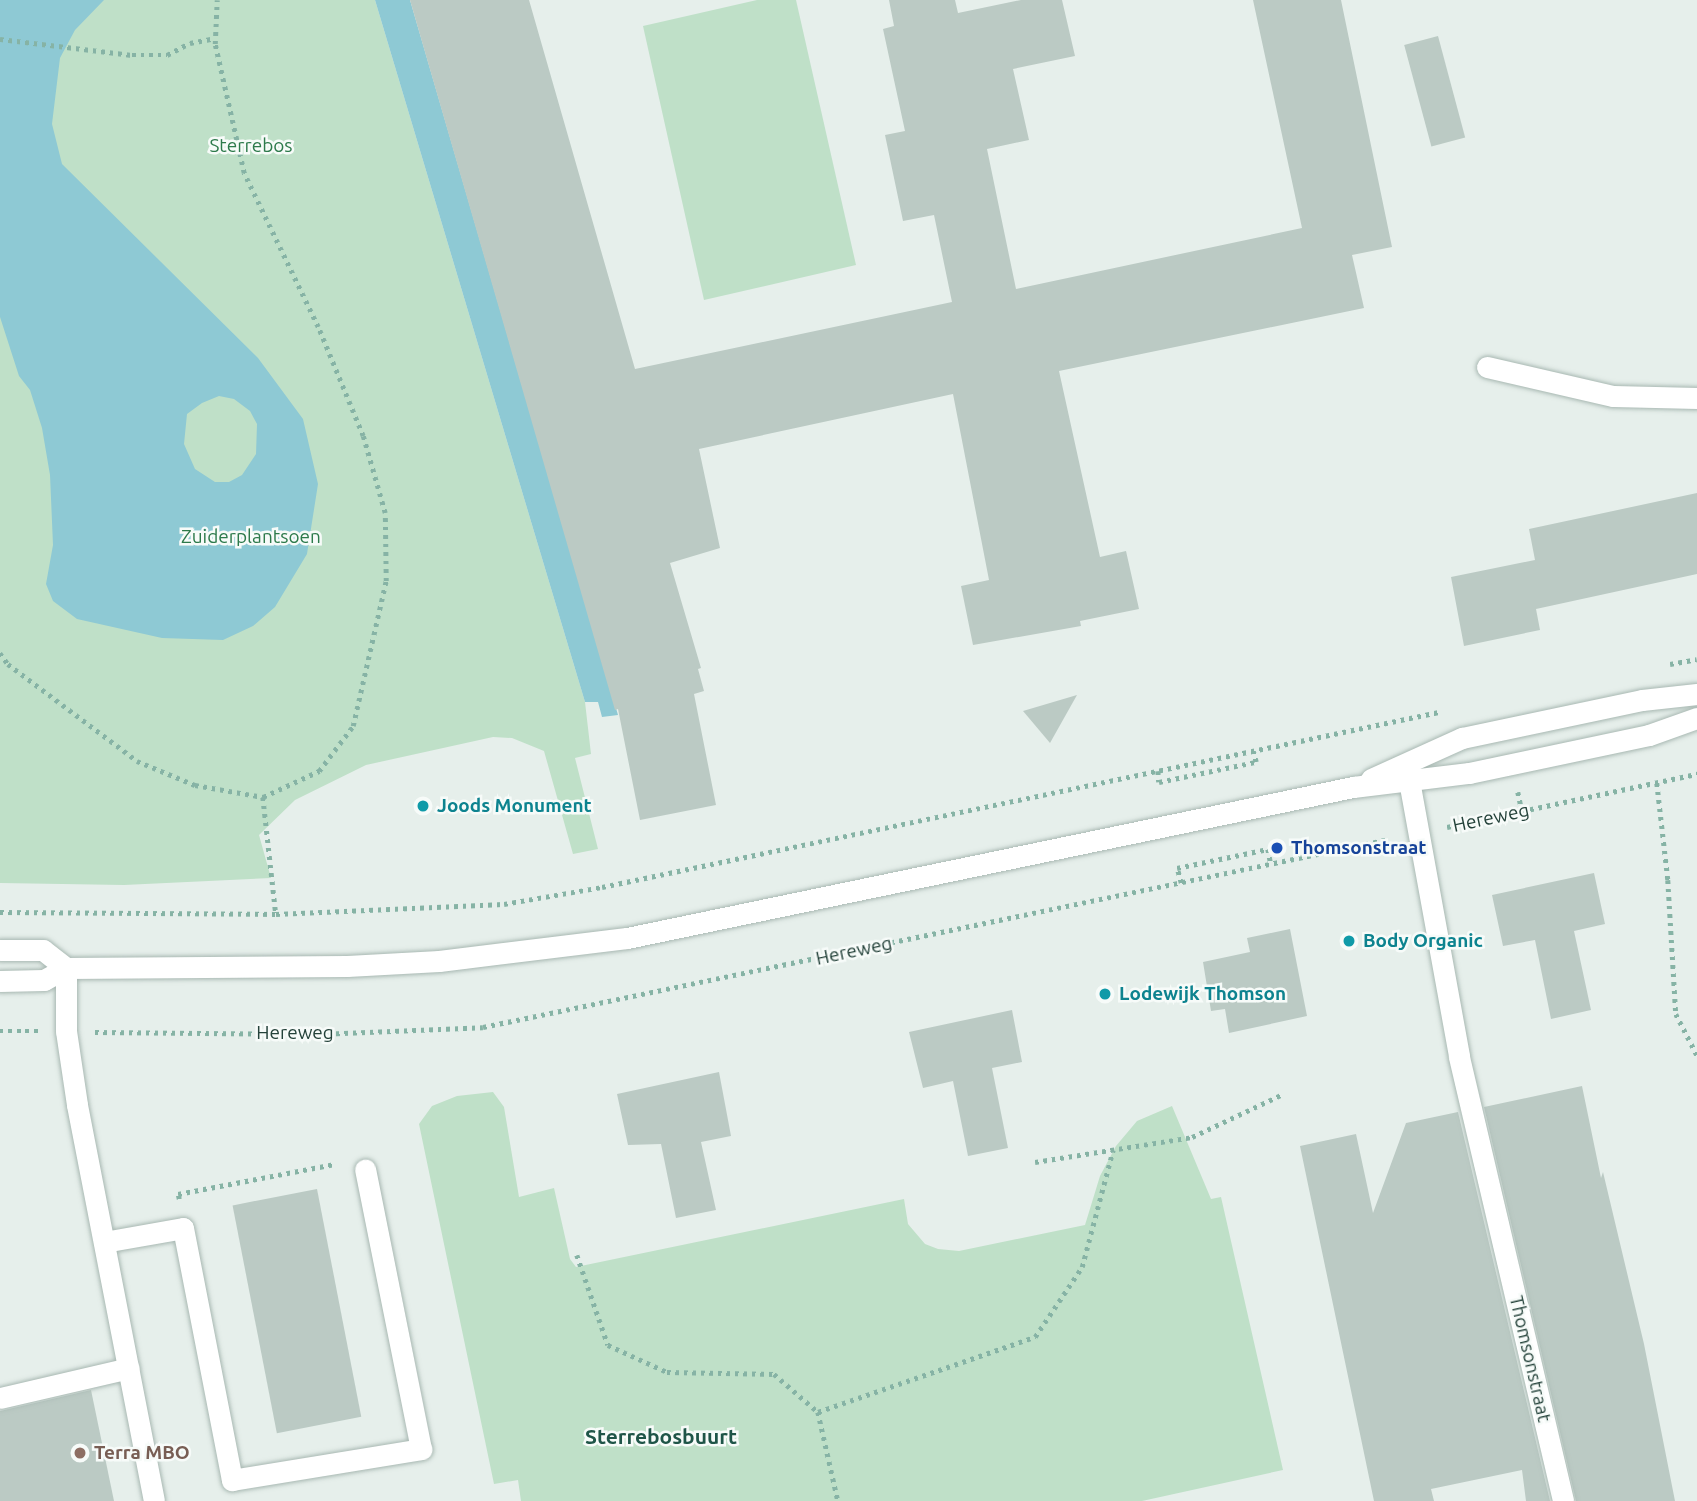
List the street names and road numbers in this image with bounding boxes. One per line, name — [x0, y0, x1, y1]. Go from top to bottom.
street label: Hereweg — [1451, 799, 1531, 837]
street label: Hereweg — [814, 932, 894, 970]
street label: Hereweg — [256, 1022, 334, 1044]
street label: Thomsonstraat — [1504, 1294, 1556, 1424]

